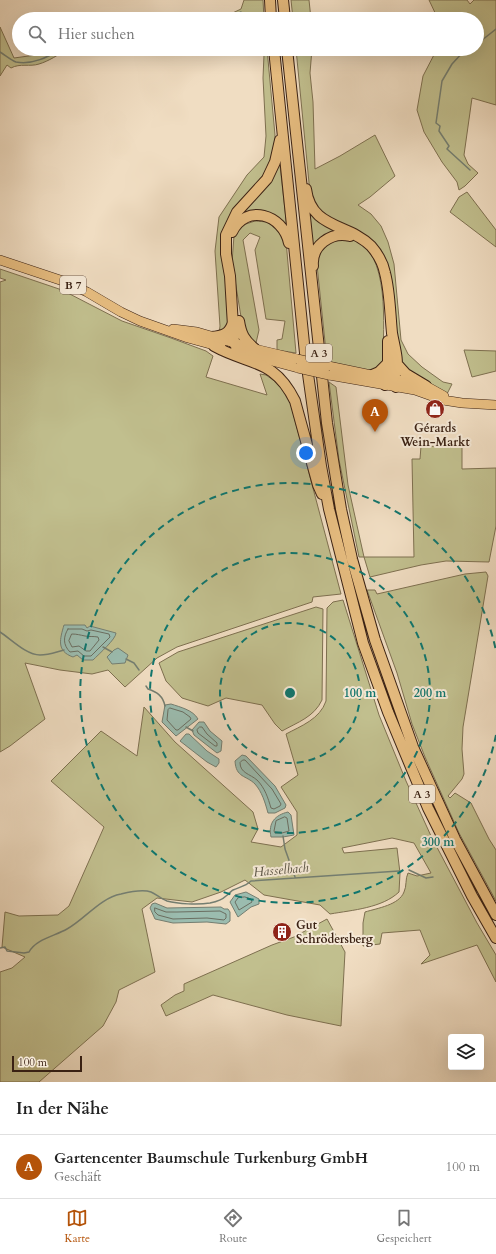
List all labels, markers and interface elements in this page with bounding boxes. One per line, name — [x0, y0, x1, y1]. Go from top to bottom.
search box — [12, 12, 484, 56]
icon: search — [26, 23, 48, 45]
text: Hier suchen — [58, 24, 135, 44]
road number: B 7 — [60, 276, 86, 294]
road number: A 3 — [306, 344, 332, 362]
shop icon: Gérards Wein-Markt — [424, 398, 446, 420]
pin: A — [362, 399, 388, 432]
place label: Gérards Wein-Markt — [399, 420, 470, 450]
your location — [296, 443, 316, 463]
text: 100 m — [344, 685, 377, 701]
text: 200 m — [414, 685, 447, 701]
centre of rings — [283, 686, 297, 700]
road number: A 3 — [409, 785, 435, 803]
text: 300 m — [422, 834, 455, 850]
water label: Hasselbach — [253, 859, 310, 881]
place label: Gut Schrödersberg — [296, 917, 374, 947]
building icon: Gut Schrödersberg — [271, 921, 293, 943]
map controls — [448, 1034, 484, 1070]
button: layers — [448, 1034, 484, 1070]
scale bar — [12, 1054, 82, 1073]
text: 100 m — [18, 1055, 47, 1070]
text: In der Nähe — [16, 1097, 109, 1120]
text: Gartencenter Baumschule Turkenburg GmbH — [54, 1148, 368, 1168]
text: A — [24, 1158, 34, 1176]
text: 100 m — [446, 1158, 480, 1176]
text: Geschäft — [54, 1168, 101, 1186]
tab: Karte — [65, 1207, 90, 1246]
tab: Route — [219, 1207, 247, 1246]
tab: Gespeichert — [377, 1207, 431, 1246]

